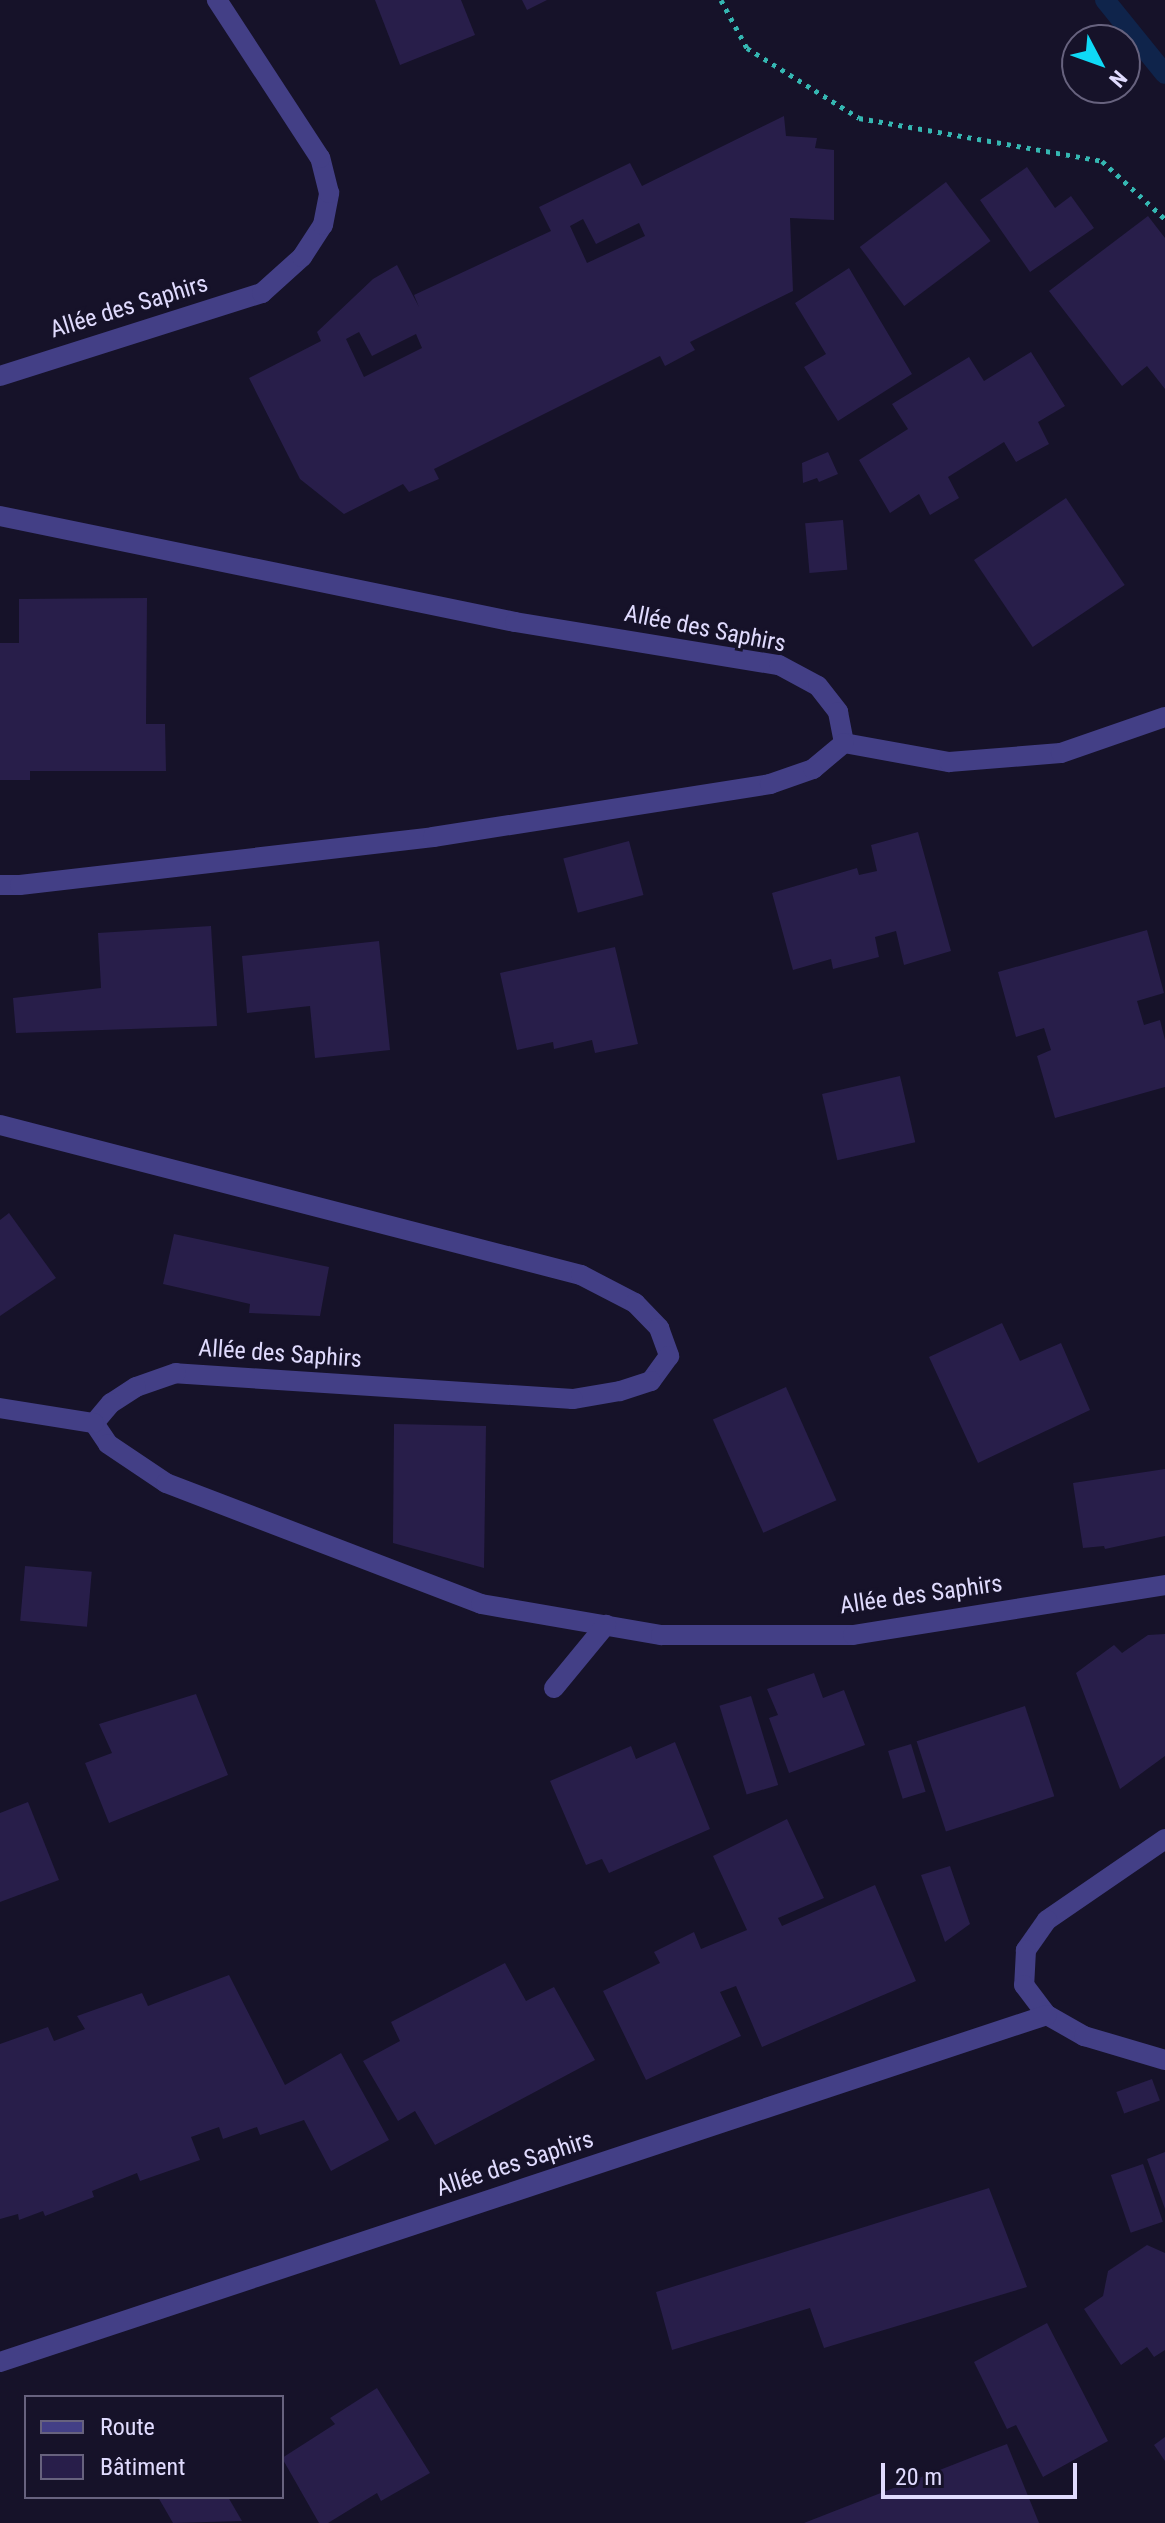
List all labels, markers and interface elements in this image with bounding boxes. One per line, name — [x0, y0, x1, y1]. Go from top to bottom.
north arrow — [1061, 24, 1141, 104]
text: N — [1104, 65, 1132, 92]
street label: Allée des Saphirs — [47, 269, 211, 345]
street label: Allée des Saphirs — [622, 599, 788, 659]
street label: Allée des Saphirs — [197, 1334, 363, 1374]
street label: Allée des Saphirs — [838, 1569, 1004, 1621]
street label: Allée des Saphirs — [433, 2125, 597, 2203]
legend — [24, 2395, 284, 2499]
text: Route — [100, 2413, 155, 2441]
scale bar — [885, 2447, 1081, 2497]
text: Bâtiment — [100, 2453, 185, 2481]
text: 20 m — [895, 2463, 942, 2491]

